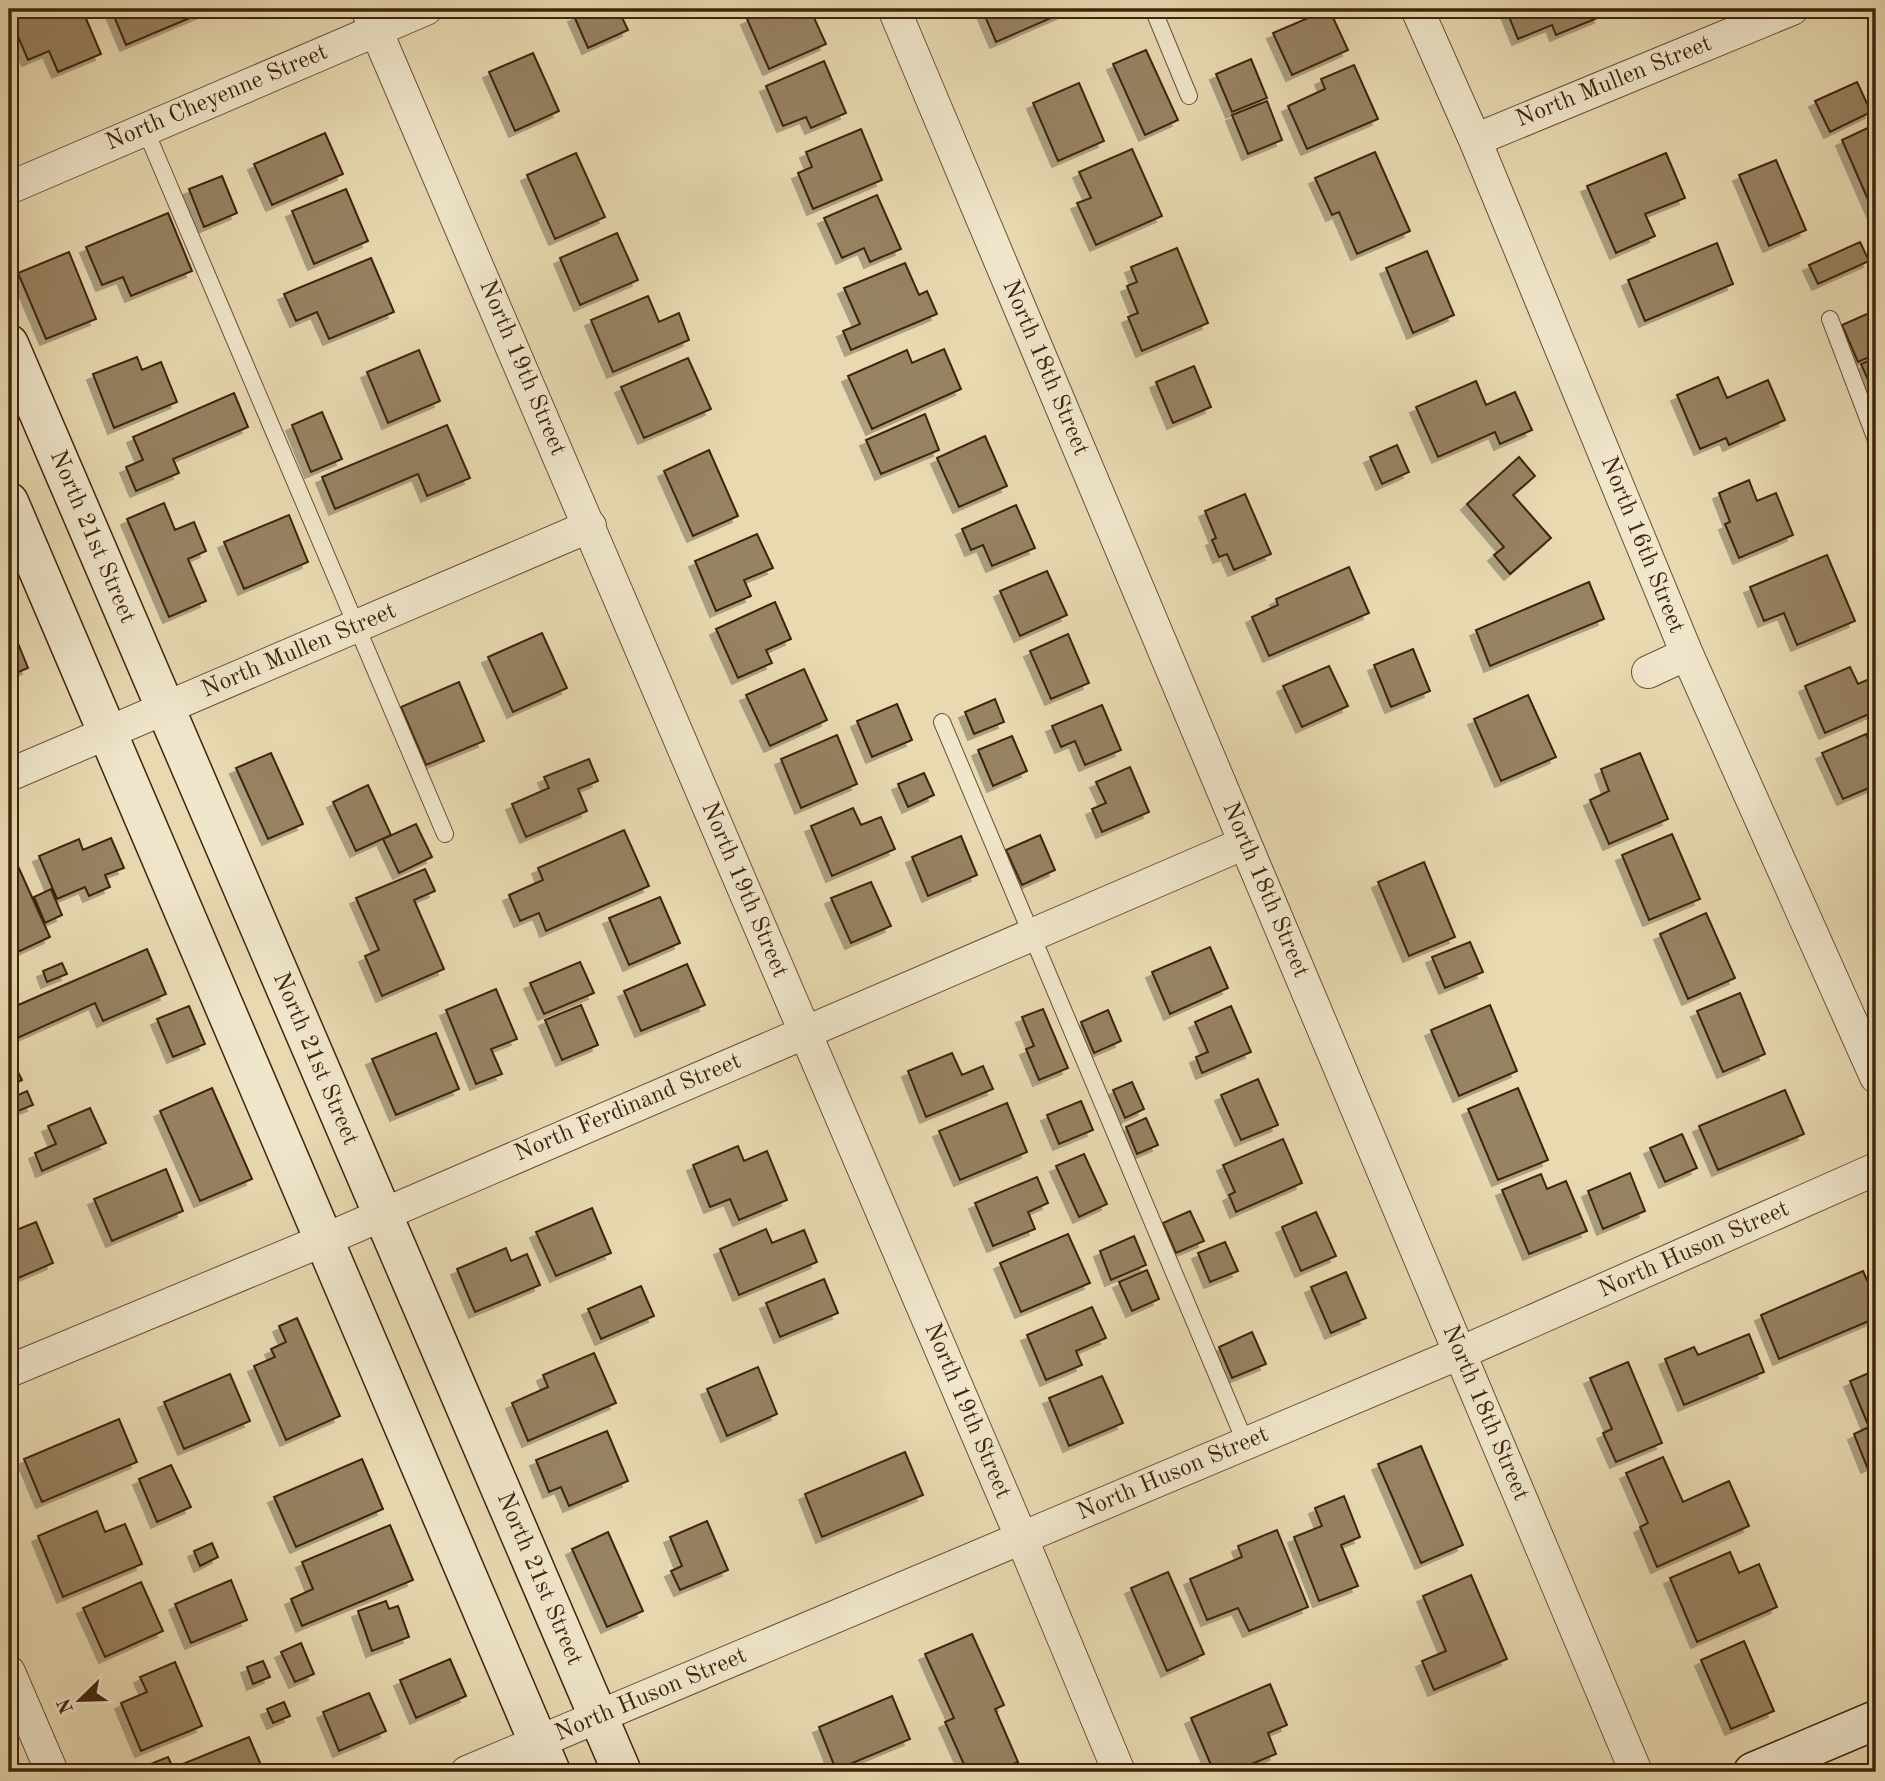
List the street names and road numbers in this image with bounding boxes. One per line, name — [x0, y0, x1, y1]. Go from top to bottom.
street label: North Mullen Street — [1513, 32, 1715, 132]
street label: North Cheyenne Street — [103, 40, 331, 156]
street label: North 19th Street — [474, 277, 570, 459]
street label: North 18th Street — [997, 277, 1093, 459]
street label: North 21st Street — [45, 447, 139, 627]
street label: North 16th Street — [1596, 453, 1688, 637]
street label: North Mullen Street — [198, 599, 400, 703]
street label: North 19th Street — [696, 799, 792, 981]
street label: North 18th Street — [1217, 799, 1313, 981]
street label: North 21st Street — [268, 969, 362, 1149]
street label: North Ferdinand Street — [511, 1049, 745, 1167]
street label: North Huson Street — [1595, 1197, 1793, 1303]
street label: North 19th Street — [919, 1320, 1015, 1502]
street label: North 18th Street — [1437, 1322, 1533, 1504]
street label: North Huson Street — [1074, 1423, 1272, 1525]
street label: North 21st Street — [492, 1489, 586, 1669]
street label: North Huson Street — [552, 1644, 750, 1746]

